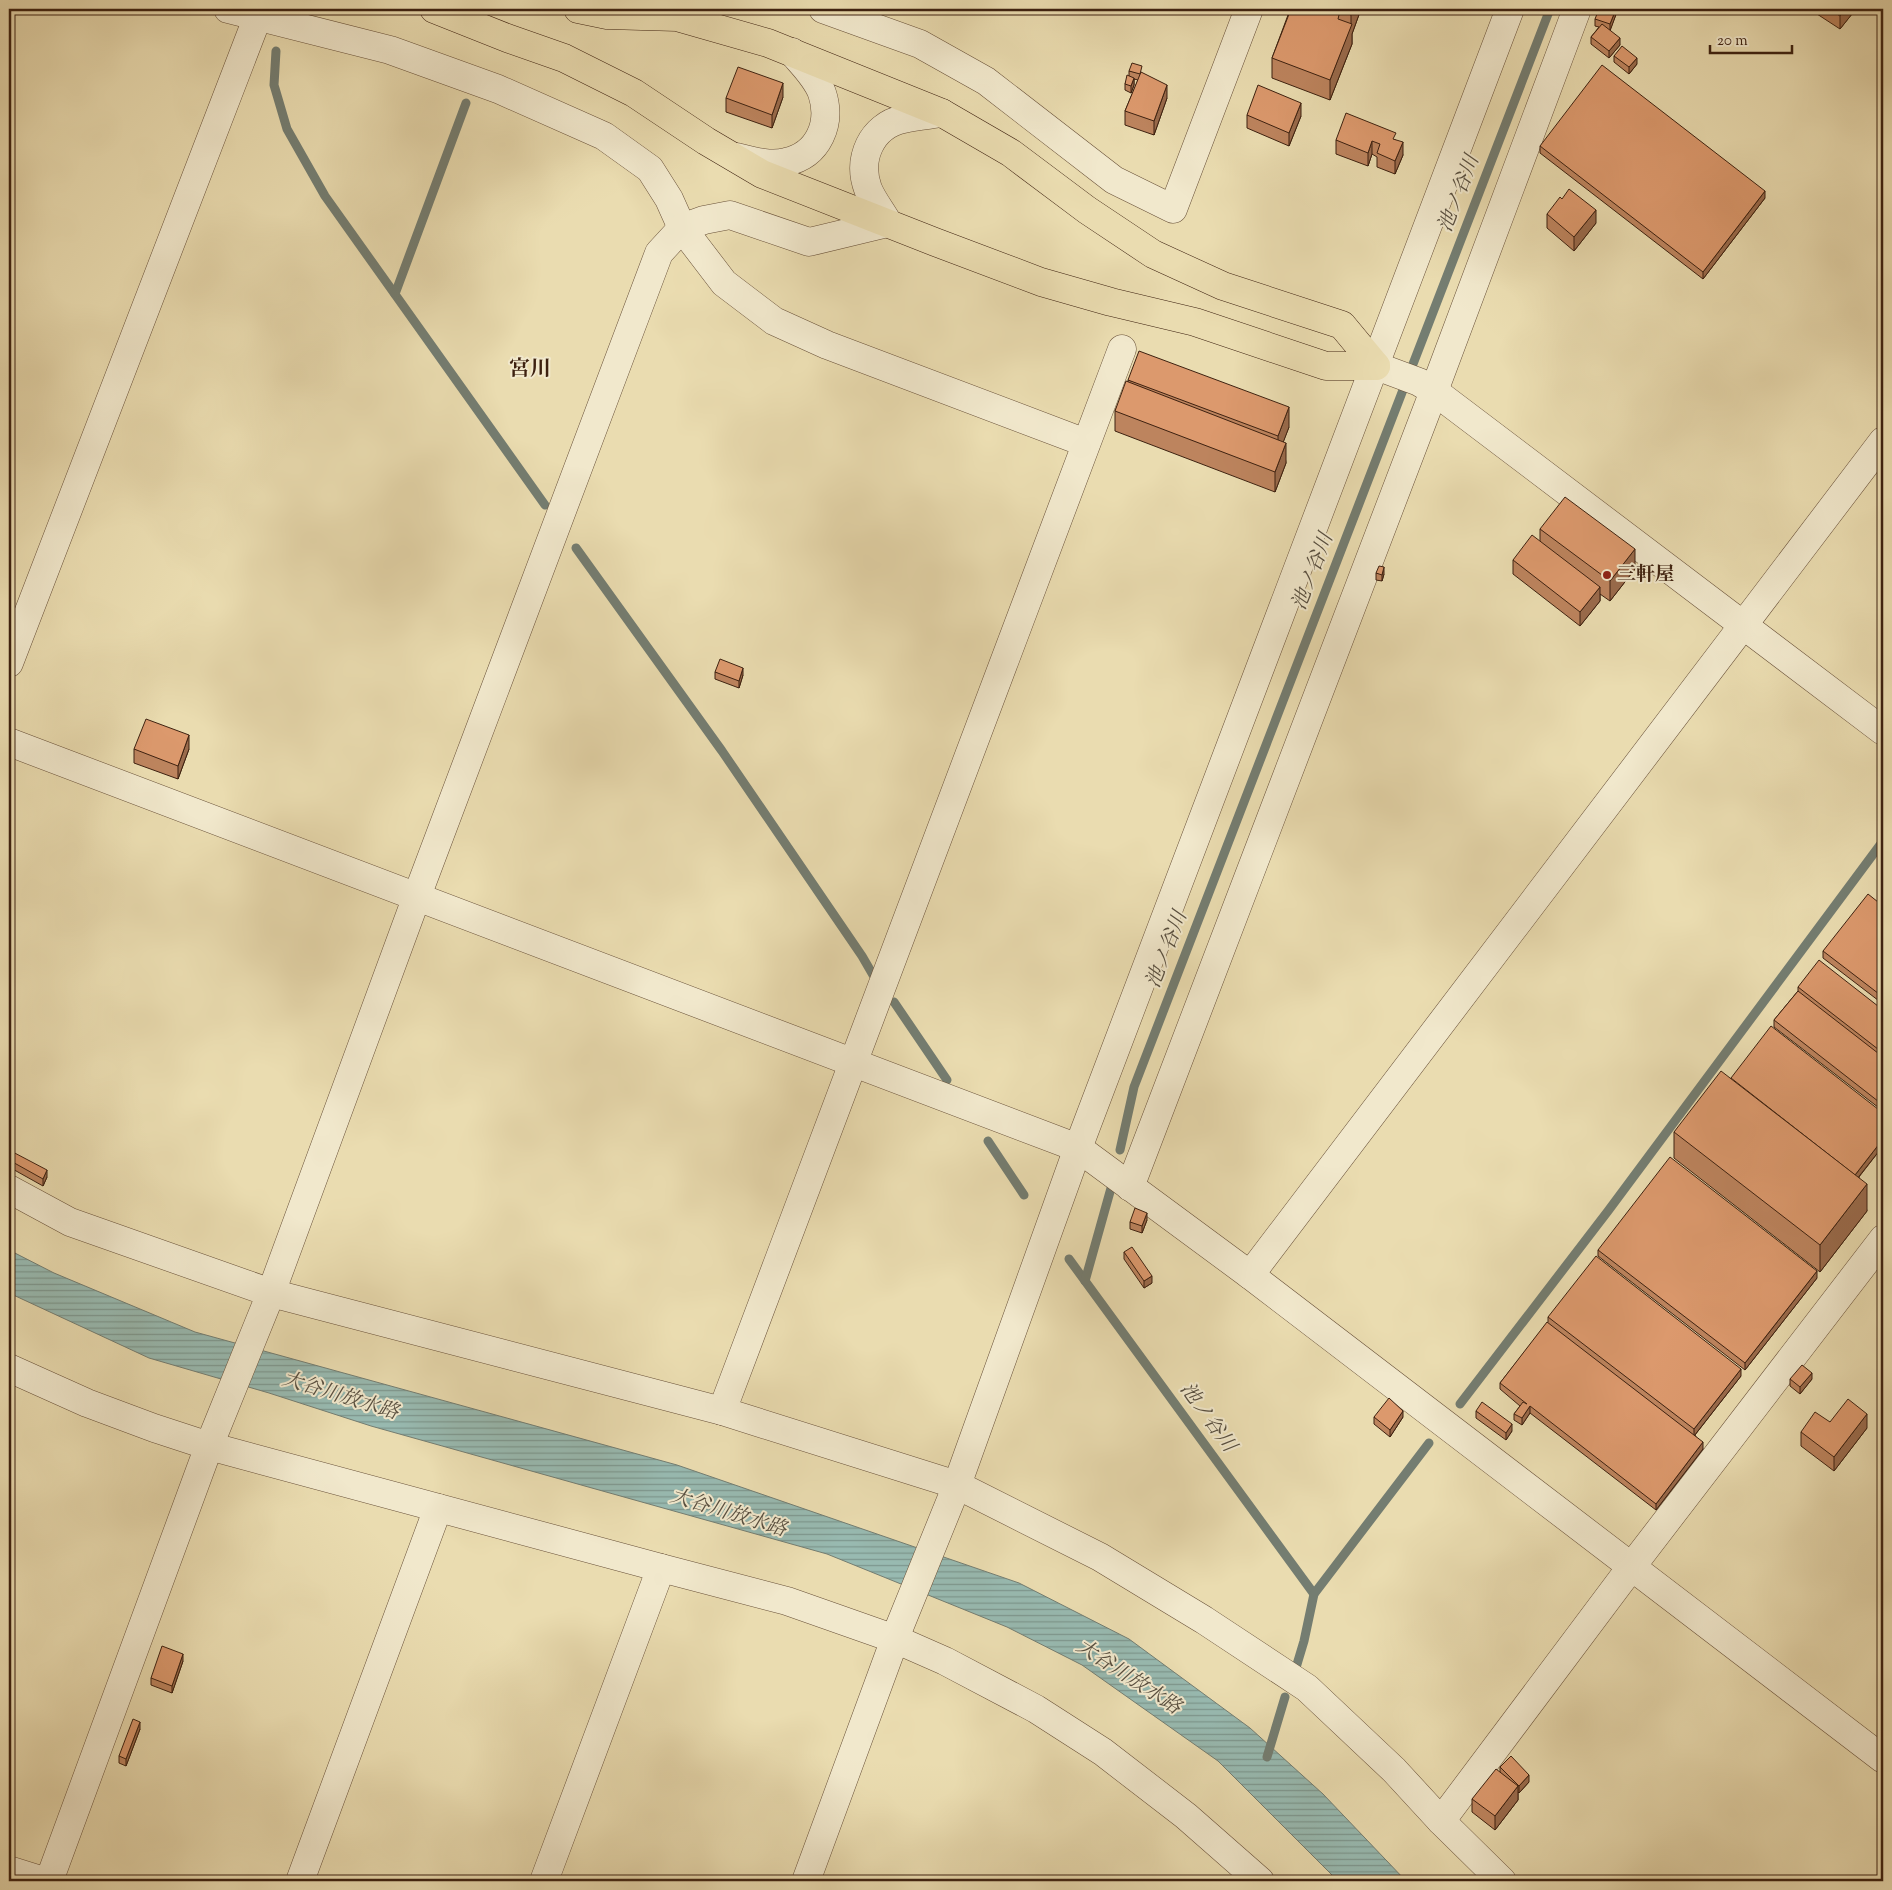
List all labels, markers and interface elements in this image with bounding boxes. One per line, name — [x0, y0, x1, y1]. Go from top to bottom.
scale bar — [1710, 22, 1792, 54]
text: 20 m — [1717, 31, 1748, 52]
water label: 池ノ谷川 — [1432, 150, 1489, 237]
district label: 宮川 — [509, 355, 551, 385]
water label: 池ノ谷川 — [1286, 528, 1343, 615]
place label: 三軒屋 — [1617, 562, 1674, 589]
marker: 三軒屋 — [1601, 569, 1613, 581]
water label: 池ノ谷川 — [1140, 906, 1197, 993]
water label: 大谷川放水路 — [278, 1366, 404, 1429]
water label: 池ノ谷川 — [1172, 1377, 1243, 1461]
water label: 大谷川放水路 — [666, 1483, 792, 1546]
water label: 大谷川放水路 — [1070, 1633, 1188, 1724]

